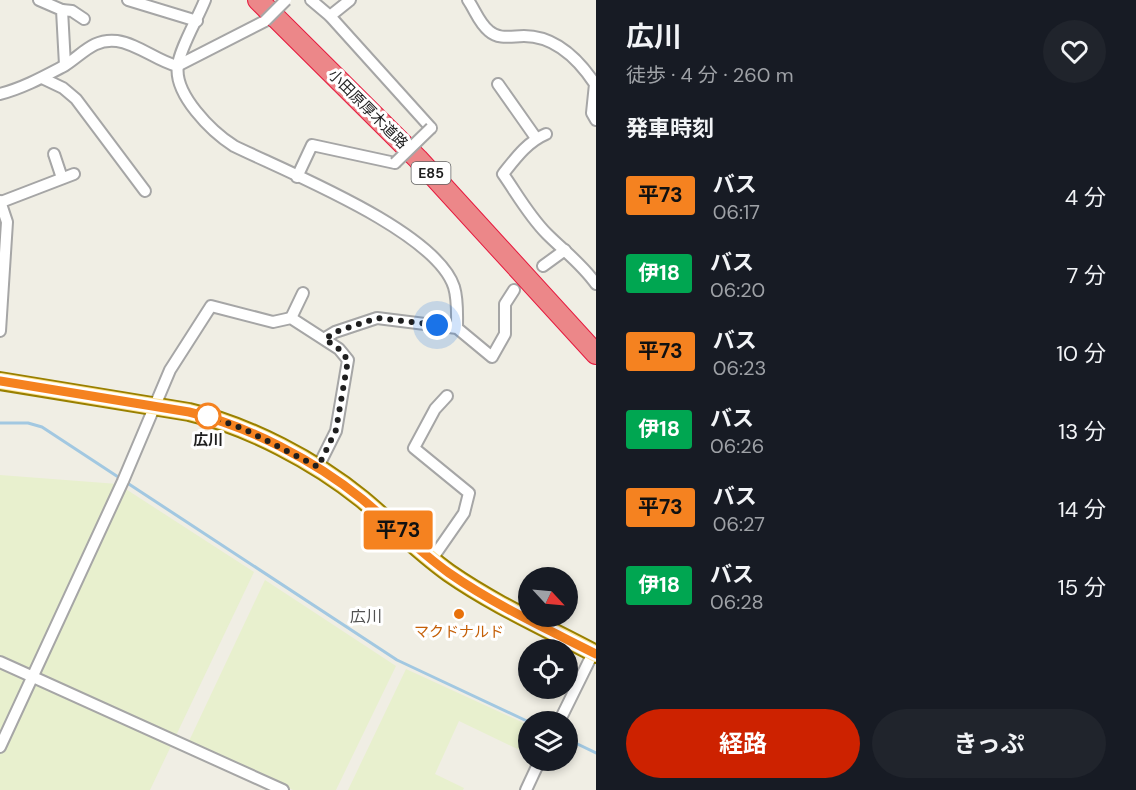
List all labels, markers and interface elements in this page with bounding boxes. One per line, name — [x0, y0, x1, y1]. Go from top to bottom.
text: 広川 — [626, 18, 682, 55]
button: heart — [1043, 20, 1106, 83]
text: 徒歩 · 4 分 · 260 m — [626, 62, 794, 88]
street label: 小田原厚木道路 — [324, 65, 412, 153]
text: 発車時刻 — [626, 114, 714, 143]
road number: E85 — [412, 162, 450, 184]
text: バス — [713, 170, 757, 199]
text: 平73 — [638, 181, 683, 209]
text: 4 分 — [1065, 183, 1106, 212]
text: 06:17 — [713, 199, 760, 225]
text: バス — [710, 248, 754, 277]
text: 伊18 — [638, 259, 680, 287]
text: 7 分 — [1066, 261, 1106, 290]
text: 06:20 — [710, 277, 765, 303]
your location — [422, 310, 452, 340]
text: バス — [713, 326, 757, 355]
text: 平73 — [638, 337, 683, 365]
text: 10 分 — [1056, 339, 1106, 368]
text: 06:23 — [713, 355, 766, 381]
marker: 広川 — [195, 403, 221, 429]
text: バス — [710, 404, 754, 433]
text: 伊18 — [638, 415, 680, 443]
text: 13 分 — [1058, 417, 1106, 446]
place label: 広川 — [193, 430, 223, 450]
text: 06:26 — [710, 433, 764, 459]
text: バス — [713, 482, 757, 511]
text: 平73 — [638, 493, 683, 521]
text: 14 分 — [1058, 495, 1106, 524]
line badge: 平73 — [364, 510, 432, 550]
text: 06:27 — [713, 511, 765, 537]
text: 平73 — [376, 516, 420, 544]
text: バス — [710, 560, 754, 589]
north arrow — [518, 567, 578, 627]
map controls — [518, 567, 578, 771]
text: 伊18 — [638, 571, 680, 599]
text: 15 分 — [1058, 573, 1106, 602]
text: 06:28 — [710, 589, 764, 615]
district label: 広川 — [350, 606, 382, 627]
marker: マクドナルド — [452, 607, 466, 621]
place label: マクドナルド — [414, 622, 504, 642]
button: locate — [518, 639, 578, 699]
button: 経路 — [626, 709, 860, 778]
button: きっぷ — [872, 709, 1106, 778]
button: layers — [518, 711, 578, 771]

